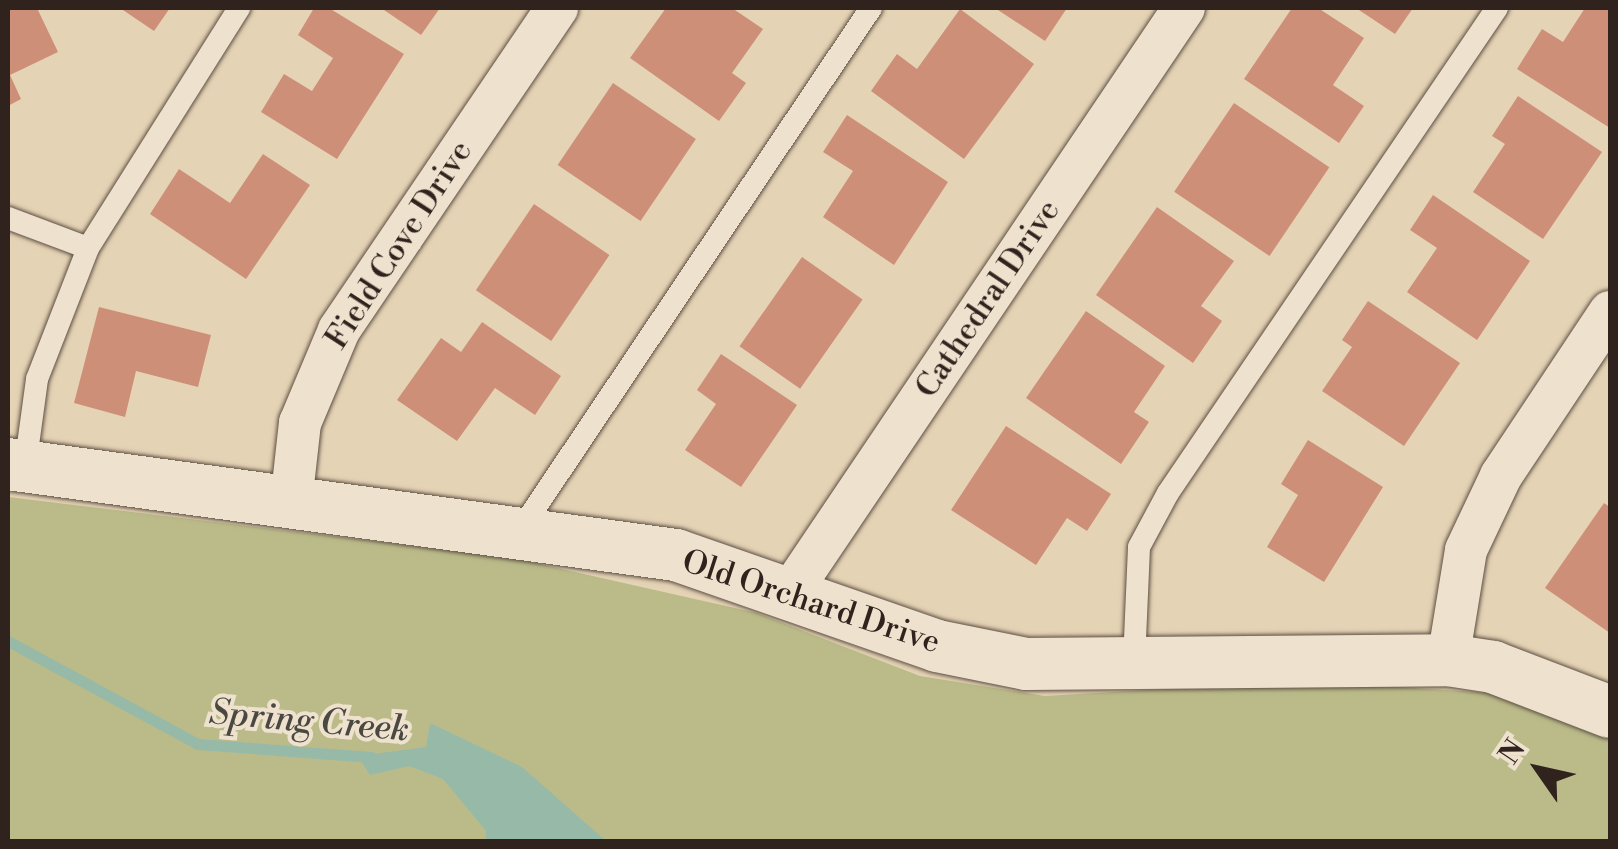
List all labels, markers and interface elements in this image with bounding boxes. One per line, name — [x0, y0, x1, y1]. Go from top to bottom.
street label: Field Cove Drive — [317, 134, 481, 356]
street label: Cathedral Drive — [908, 193, 1068, 405]
street label: Old Orchard Drive — [677, 542, 945, 662]
water label: Spring Creek — [207, 692, 411, 752]
north arrow — [1488, 719, 1588, 819]
text: N — [1492, 733, 1533, 771]

